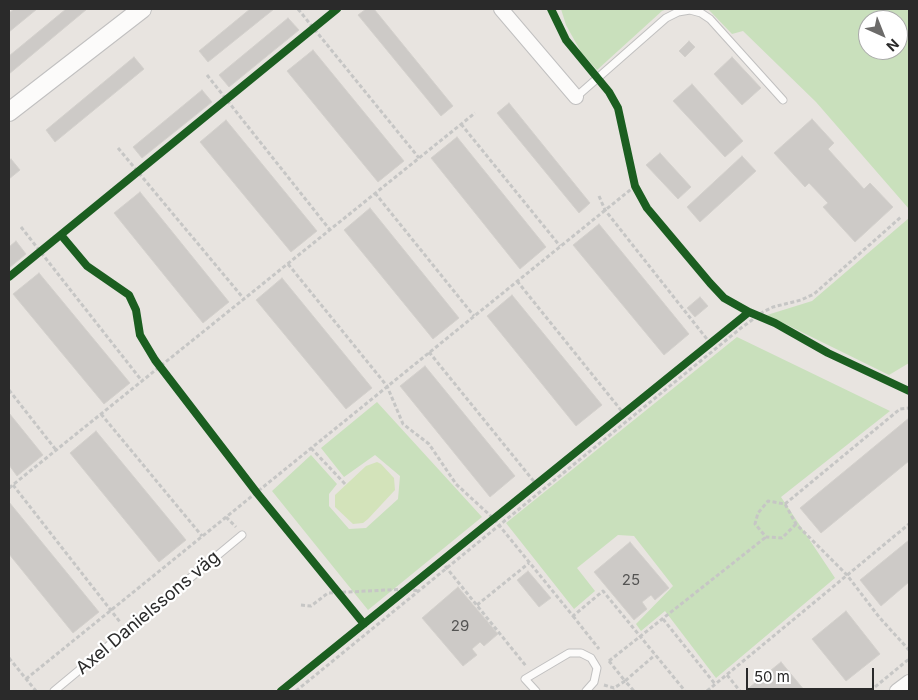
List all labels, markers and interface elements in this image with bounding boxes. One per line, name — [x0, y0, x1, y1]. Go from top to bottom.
north arrow — [858, 10, 908, 60]
text: N — [883, 36, 903, 55]
street label: Axel Danielssons väg — [72, 547, 224, 679]
house number: 25 — [622, 571, 640, 589]
house number: 29 — [451, 617, 469, 635]
scale bar — [748, 658, 876, 690]
text: 50 m — [754, 667, 790, 686]

